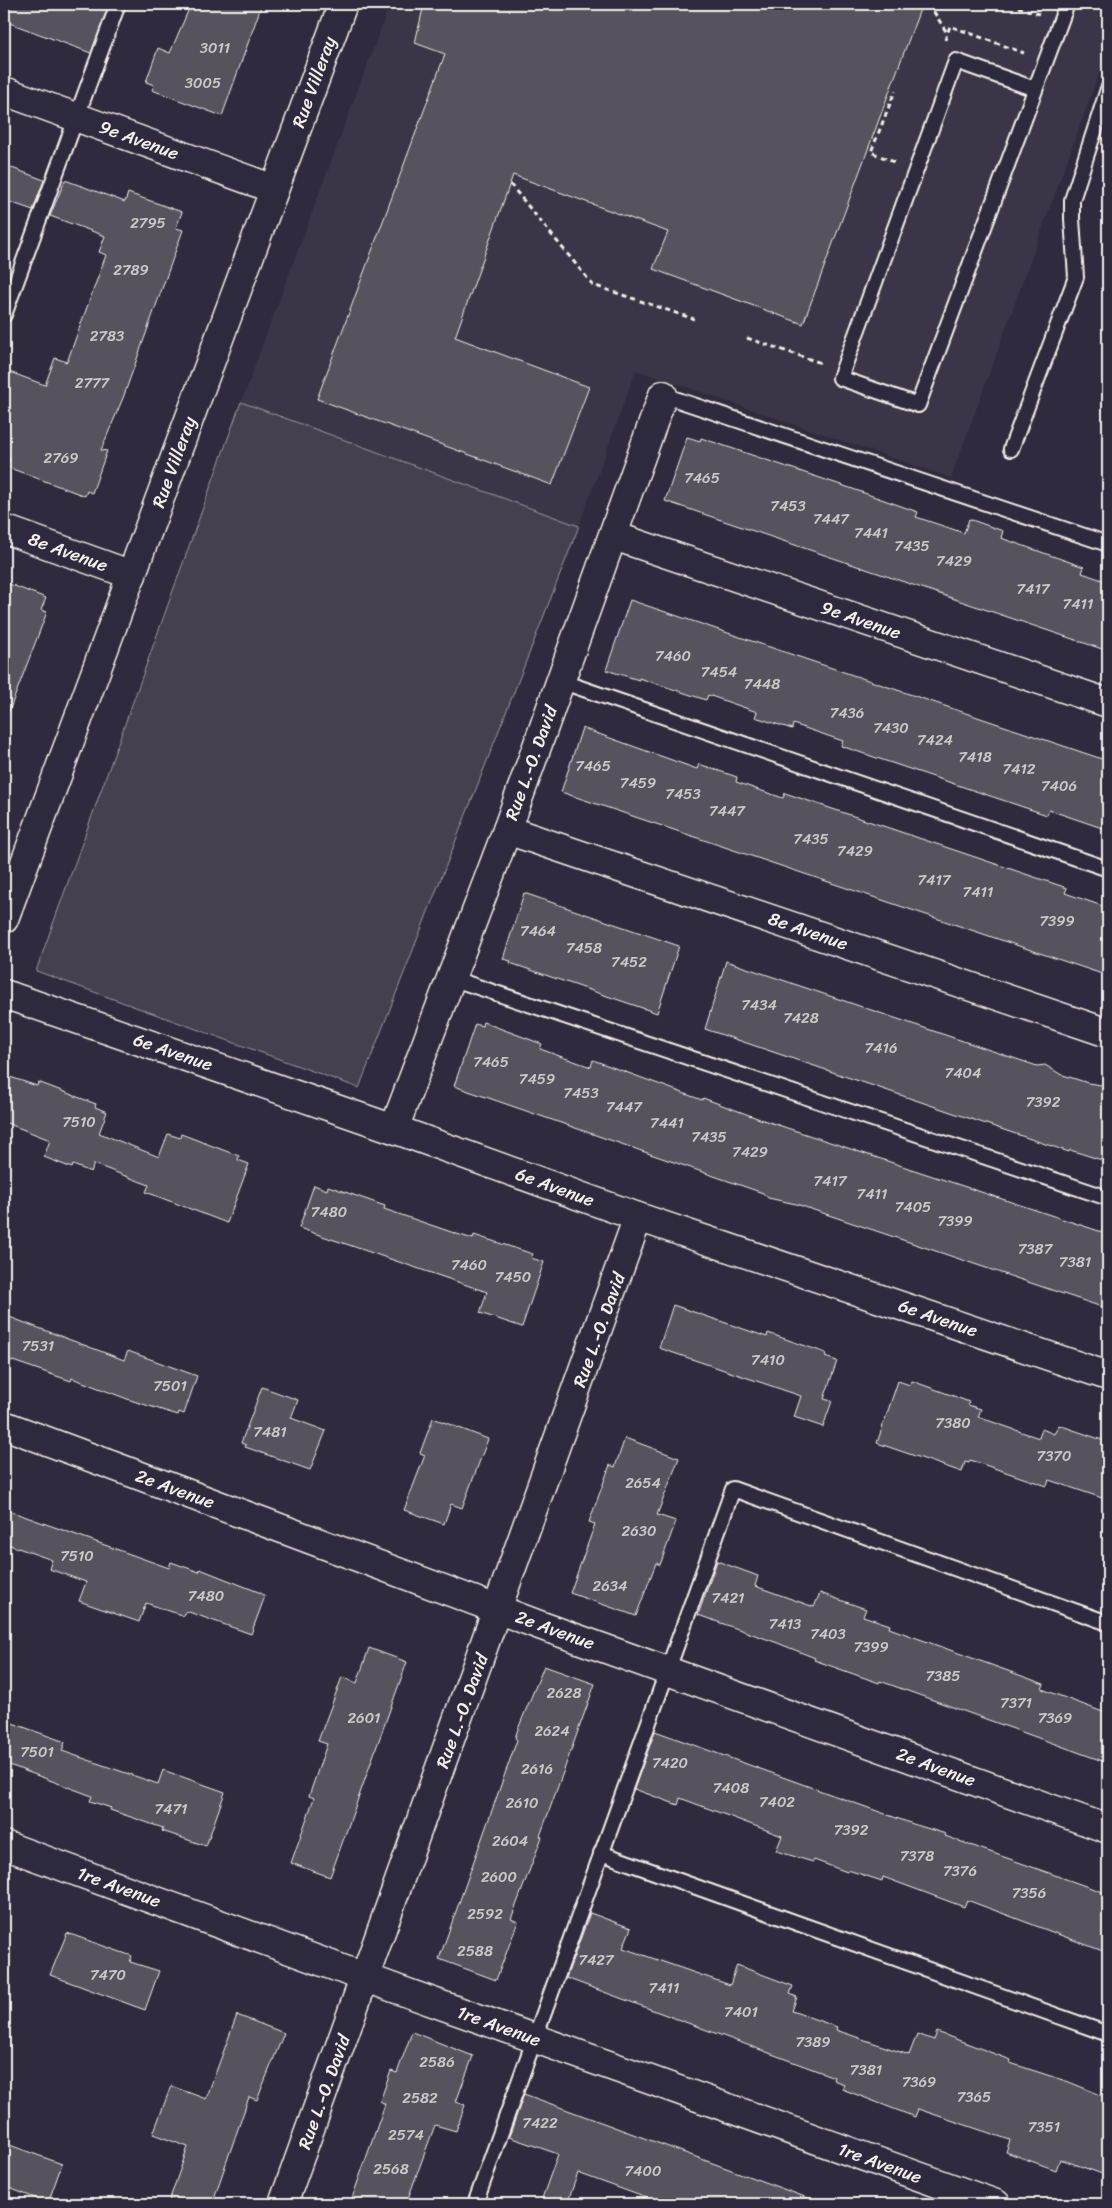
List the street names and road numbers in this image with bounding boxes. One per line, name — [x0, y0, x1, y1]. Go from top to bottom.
street label: Rue Villeray — [283, 31, 346, 132]
street label: 9e Avenue — [95, 111, 183, 169]
street label: Rue Villeray — [143, 411, 206, 512]
street label: 8e Avenue — [24, 523, 112, 581]
street label: 9e Avenue — [817, 591, 905, 649]
street label: Rue L.-O. David — [495, 700, 567, 825]
street label: 8e Avenue — [764, 902, 852, 960]
street label: 6e Avenue — [129, 1023, 217, 1081]
street label: 6e Avenue — [511, 1158, 599, 1216]
street label: Rue L.-O. David — [563, 1267, 635, 1392]
street label: 6e Avenue — [894, 1289, 982, 1347]
street label: 2e Avenue — [131, 1460, 219, 1518]
street label: 2e Avenue — [511, 1601, 599, 1659]
street label: Rue L.-O. David — [426, 1648, 498, 1773]
street label: 2e Avenue — [892, 1738, 980, 1796]
street label: 1re Avenue — [73, 1857, 165, 1917]
street label: 1re Avenue — [453, 1996, 545, 2056]
street label: Rue L.-O. David — [288, 2029, 360, 2154]
street label: 1re Avenue — [834, 2133, 926, 2193]

